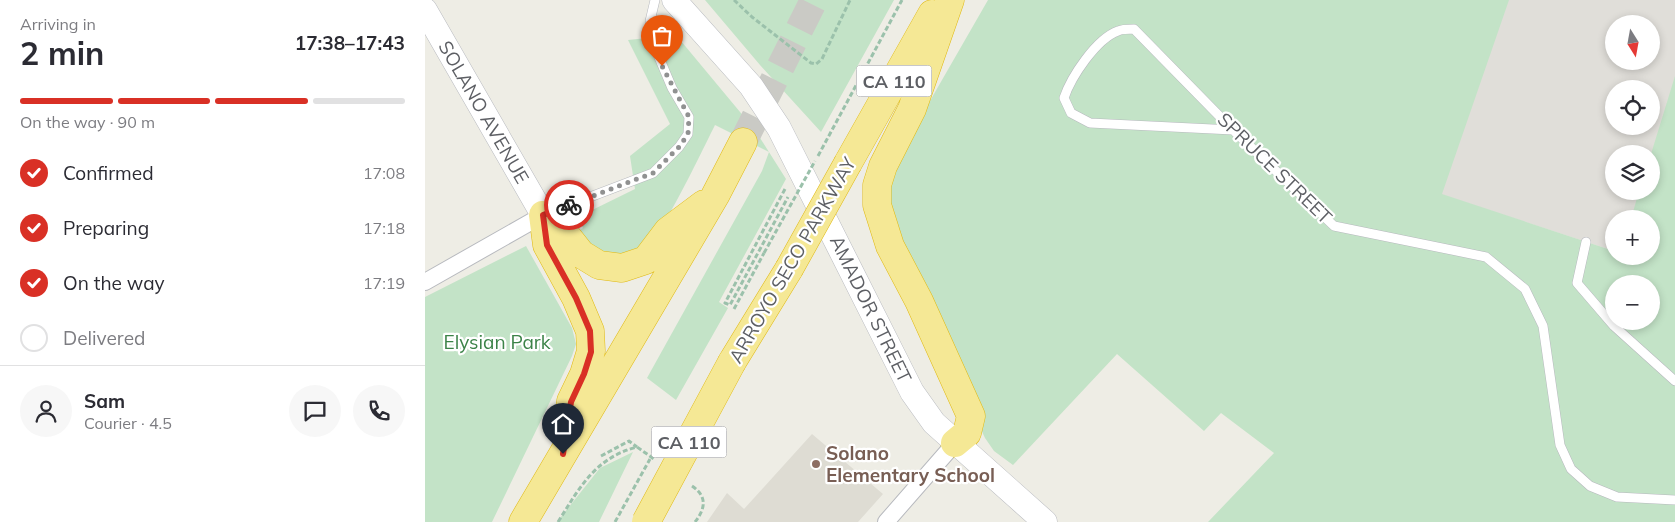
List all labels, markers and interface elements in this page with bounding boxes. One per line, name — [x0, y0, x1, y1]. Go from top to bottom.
text: Arriving in — [20, 14, 96, 34]
pin — [641, 15, 683, 66]
north arrow — [1605, 15, 1660, 70]
map controls — [1605, 15, 1660, 330]
icon: bag — [648, 22, 676, 50]
text: 17:38–17:43 — [295, 31, 405, 55]
text: 2 min — [20, 33, 104, 73]
street label: SOLANO AVENUE — [433, 36, 535, 188]
road number: CA 110 — [857, 66, 931, 96]
button: locate — [1605, 80, 1660, 135]
street label: SPRUCE STREET — [1213, 107, 1338, 229]
text: On the way · 90 m — [20, 112, 155, 132]
button: layers — [1605, 145, 1660, 200]
street label: ARROYO SECO PARKWAY — [723, 152, 861, 367]
icon: check — [20, 159, 48, 187]
text: Confirmed — [63, 161, 154, 185]
text: 17:08 — [363, 163, 405, 183]
courier — [544, 180, 594, 230]
icon: bike — [555, 191, 583, 219]
button: + — [1605, 210, 1660, 265]
icon: check — [20, 214, 48, 242]
text: Preparing — [63, 216, 149, 240]
text: 17:18 — [363, 218, 405, 238]
street label: AMADOR STREET — [825, 231, 917, 387]
icon: check — [20, 269, 48, 297]
text: On the way — [63, 271, 165, 295]
text: 17:19 — [363, 273, 405, 293]
button: − — [1605, 275, 1660, 330]
text: Delivered — [63, 326, 145, 350]
park label: Elysian Park — [443, 330, 551, 354]
button: person — [20, 385, 72, 437]
button: chat — [289, 385, 341, 437]
button: phone — [353, 385, 405, 437]
text: Sam — [84, 389, 125, 413]
pin — [542, 403, 584, 454]
icon: home — [549, 410, 577, 438]
text: Courier · 4.5 — [84, 413, 172, 433]
road number: CA 110 — [651, 427, 727, 458]
place label: Solano Elementary School — [826, 441, 995, 487]
marker: Solano Elementary School — [810, 458, 822, 470]

